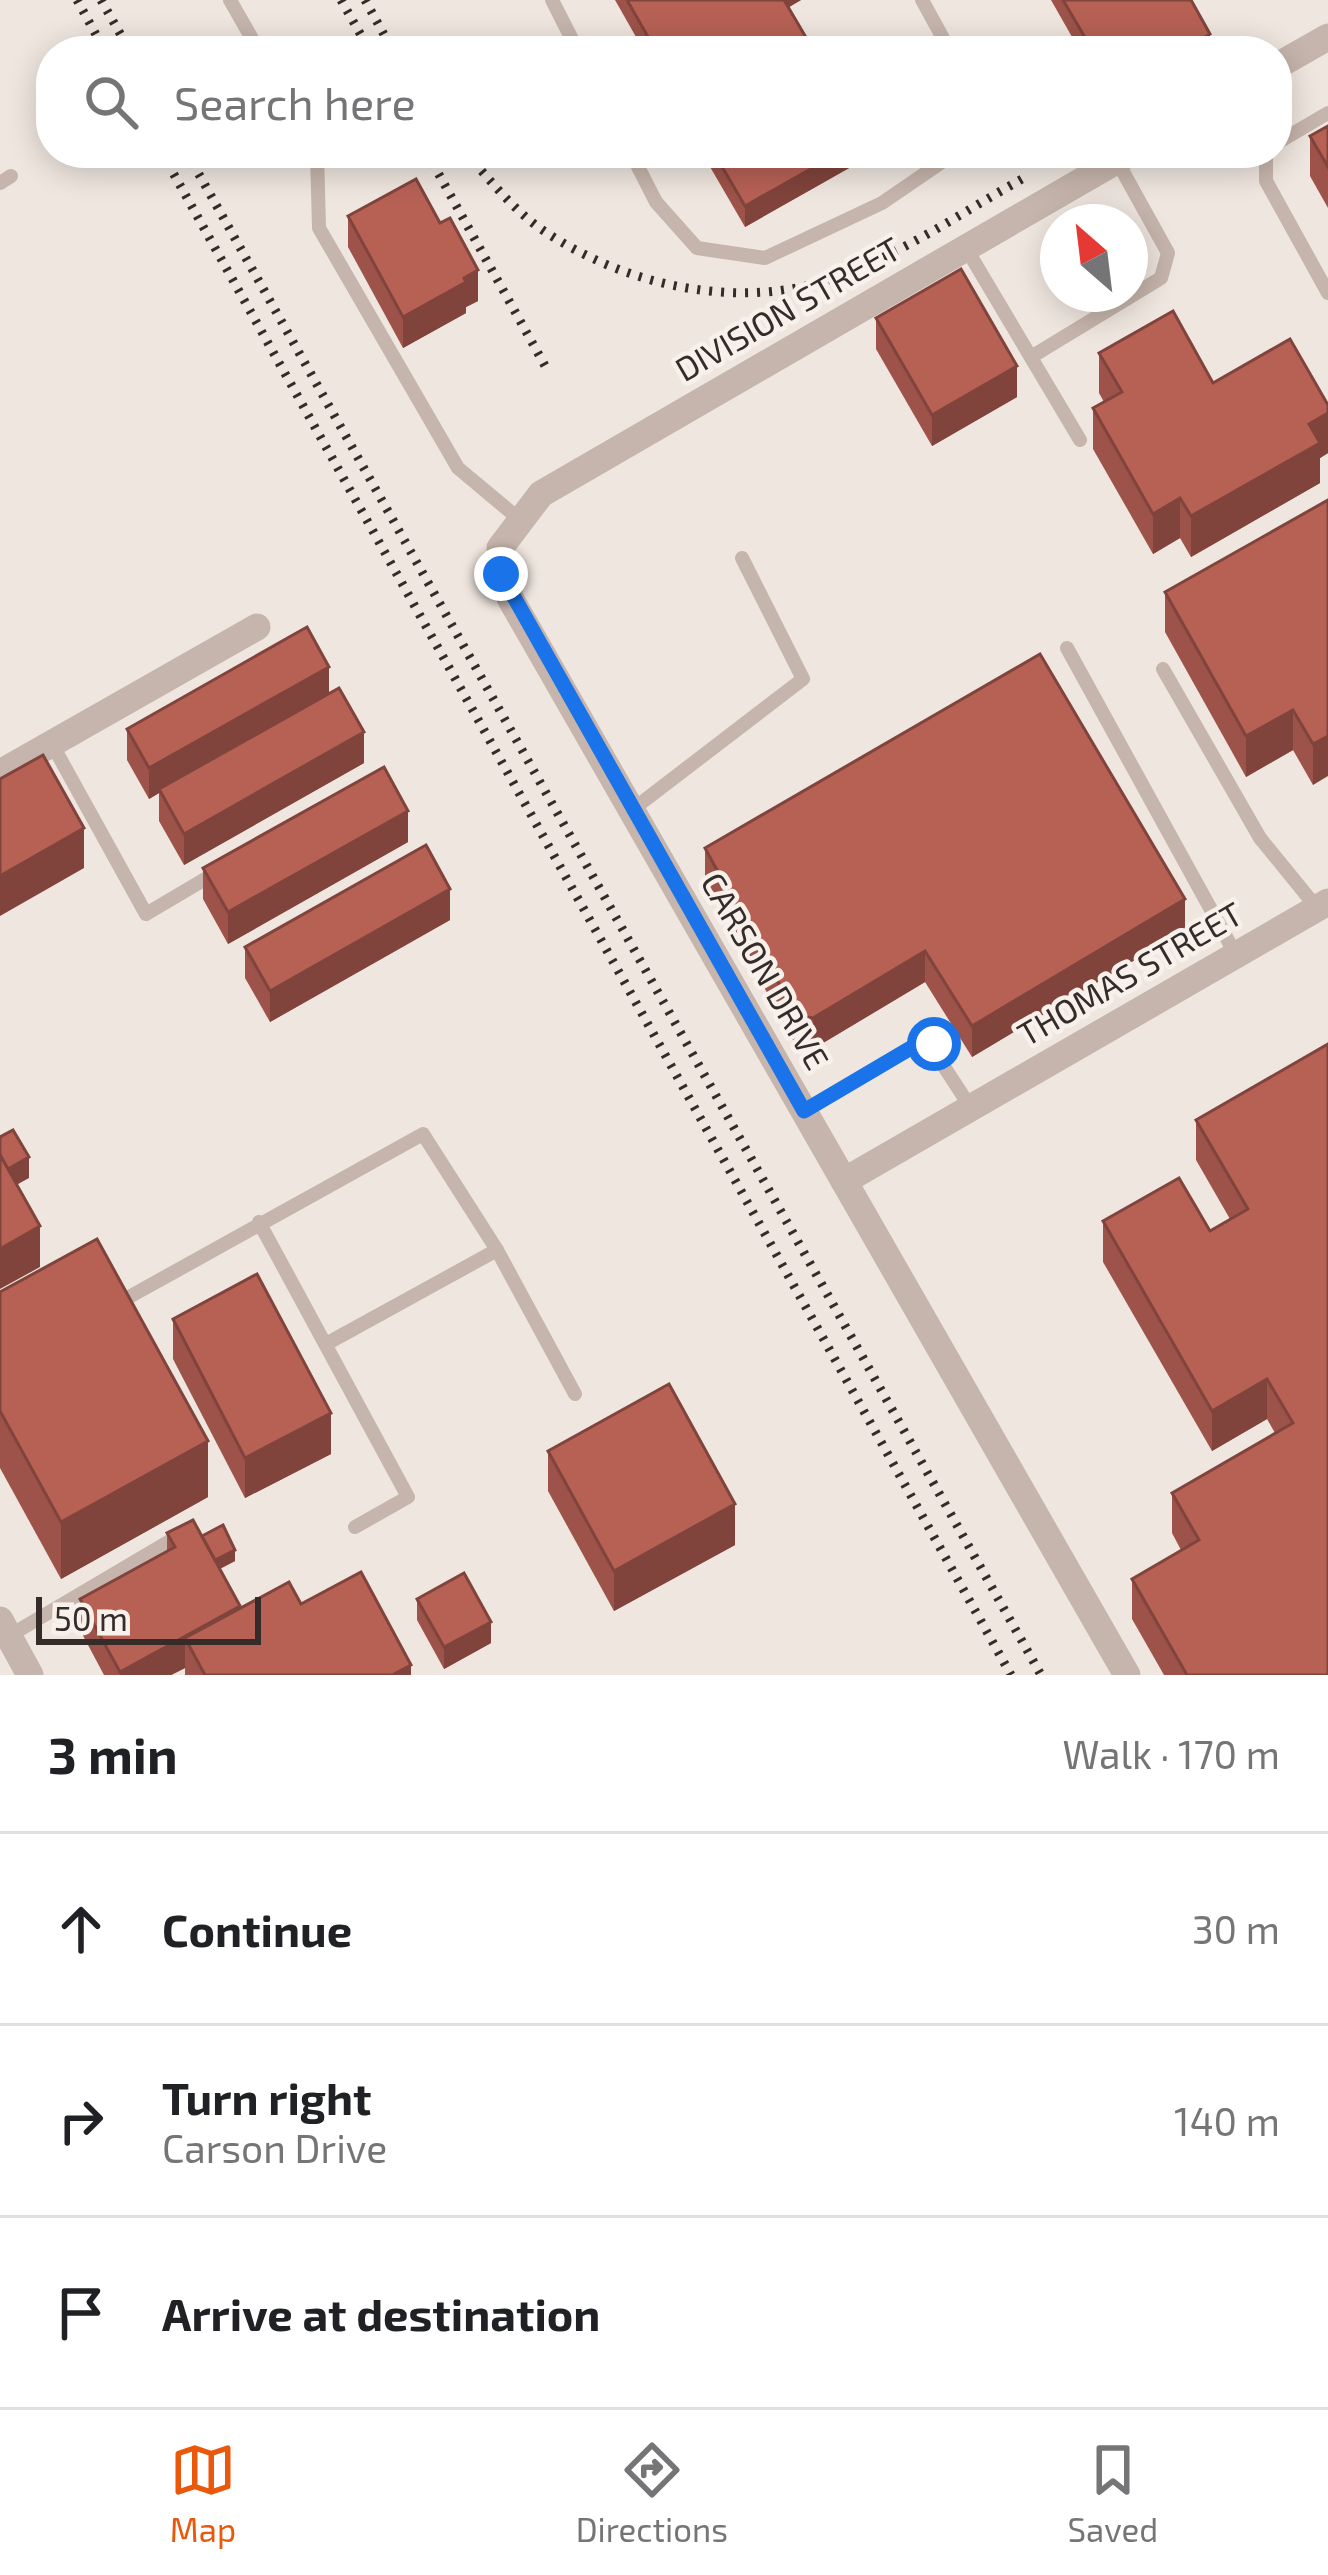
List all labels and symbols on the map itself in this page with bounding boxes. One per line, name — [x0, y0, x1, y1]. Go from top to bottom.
north arrow — [1040, 204, 1148, 312]
street label: DIVISION STREET — [668, 227, 907, 389]
route end — [474, 547, 528, 601]
street label: CARSON DRIVE — [693, 865, 838, 1076]
street label: THOMAS STREET — [1010, 893, 1249, 1054]
route start — [907, 1017, 961, 1071]
scale bar — [36, 1591, 261, 1644]

